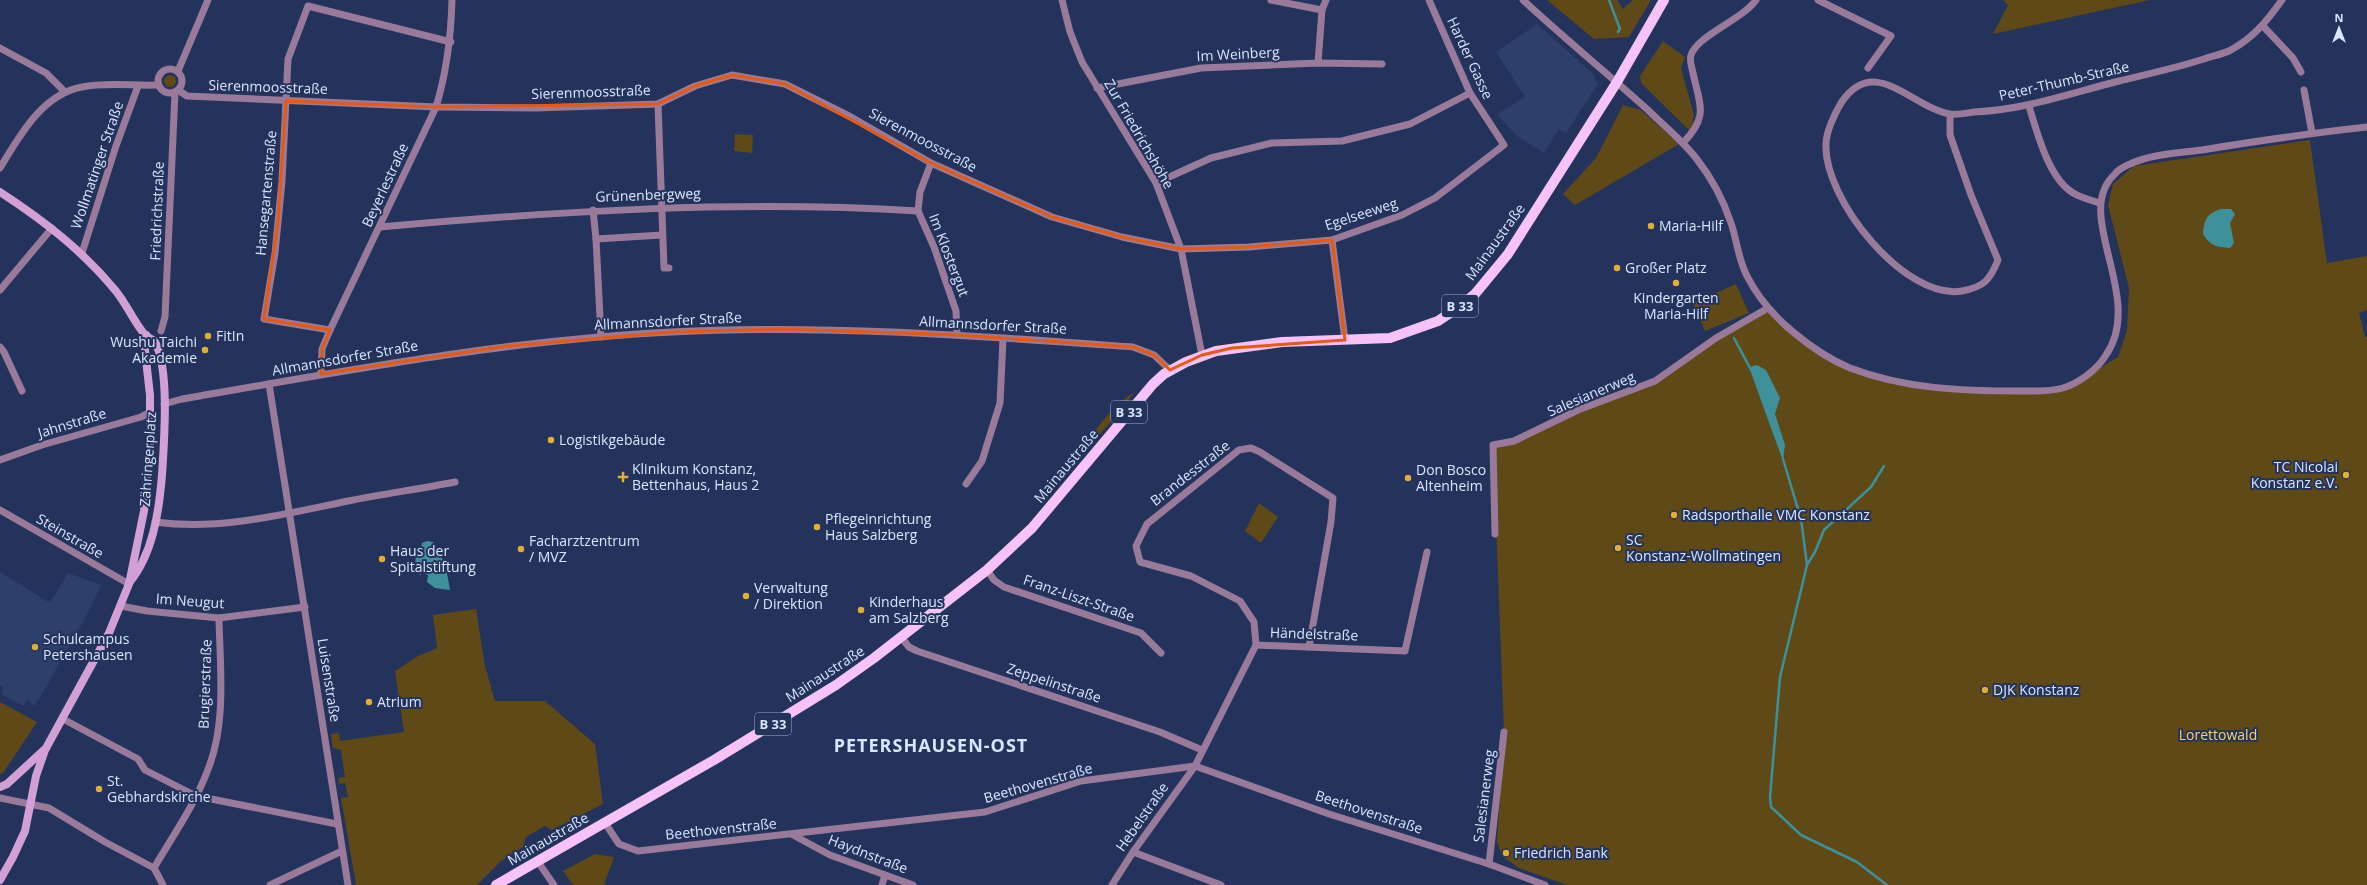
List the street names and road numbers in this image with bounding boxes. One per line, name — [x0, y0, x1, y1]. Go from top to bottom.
street label: Harder Gasse — [1443, 14, 1498, 102]
street label: Im Weinberg — [1196, 42, 1280, 65]
street label: Peter-Thumb-Straße — [1997, 56, 2131, 105]
street label: Sierenmoosstraße — [208, 75, 328, 98]
street label: Zur Friedrichshöhe — [1100, 76, 1179, 192]
street label: Sierenmoosstraße — [531, 80, 651, 103]
street label: Wollmatinger Straße — [66, 98, 127, 231]
street label: Sierenmoosstraße — [866, 103, 981, 176]
street label: Hansegartenstraße — [251, 129, 280, 256]
street label: Beyerlestraße — [357, 140, 412, 230]
street label: Friedrichstraße — [145, 161, 168, 261]
street label: Grünenbergweg — [595, 183, 701, 206]
street label: Egelseeweg — [1322, 193, 1400, 234]
street label: Mainaustraße — [1460, 199, 1529, 284]
street label: Im Klostergut — [925, 211, 974, 299]
road number: B 33 — [1442, 295, 1478, 317]
street label: Allmannsdorfer Straße — [594, 307, 742, 334]
street label: Allmannsdorfer Straße — [919, 311, 1068, 338]
street label: Allmannsdorfer Straße — [270, 335, 420, 380]
street label: Salesianerweg — [1544, 366, 1638, 421]
road number: B 33 — [1111, 401, 1147, 423]
street label: Jahnstraße — [33, 403, 108, 442]
street label: Zähringerplatz — [135, 411, 160, 507]
street label: Mainaustraße — [1029, 425, 1102, 506]
street label: Brandesstraße — [1146, 435, 1233, 510]
street label: Steinstraße — [33, 509, 107, 562]
street label: Franz-Liszt-Straße — [1021, 570, 1138, 626]
street label: Im Neugut — [155, 589, 225, 612]
street label: Händelstraße — [1270, 622, 1359, 645]
street label: Luisenstraße — [314, 637, 345, 723]
street label: Brugierstraße — [193, 639, 216, 729]
street label: Mainaustraße — [782, 641, 868, 706]
street label: Zeppelinstraße — [1004, 658, 1104, 707]
road number: B 33 — [755, 713, 791, 735]
street label: Salesianerweg — [1468, 748, 1499, 843]
street label: Beethovenstraße — [981, 758, 1094, 807]
street label: Hebelstraße — [1111, 778, 1172, 855]
street label: Beethovenstraße — [1313, 785, 1425, 838]
street label: Mainaustraße — [504, 808, 592, 869]
street label: Beethovenstraße — [664, 813, 778, 844]
street label: Haydnstraße — [826, 830, 911, 878]

